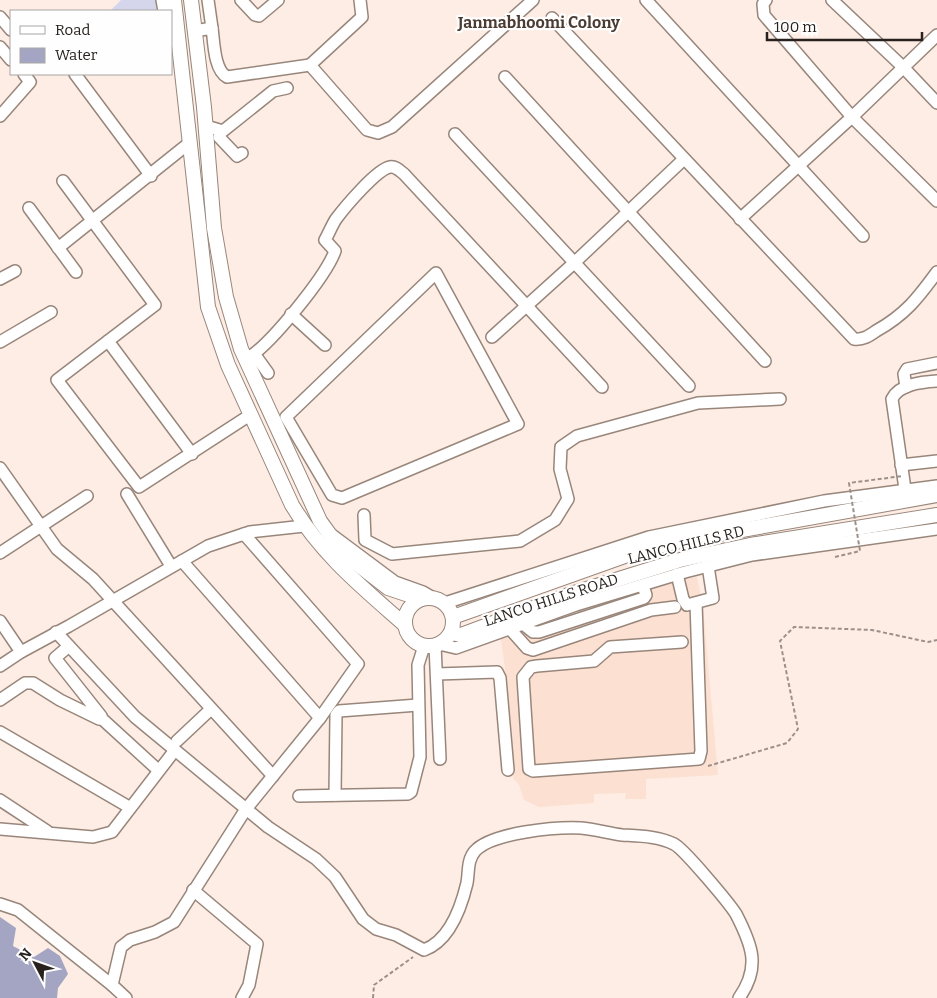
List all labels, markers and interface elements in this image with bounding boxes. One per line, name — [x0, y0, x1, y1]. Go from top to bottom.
legend — [10, 10, 172, 75]
scale bar — [767, 10, 922, 42]
district label: Janmabhoomi Colony — [457, 13, 620, 32]
text: 100 m — [774, 18, 817, 36]
text: Road — [55, 21, 90, 39]
text: Water — [55, 46, 98, 64]
street label: LANCO HILLS RD — [626, 522, 746, 568]
street label: LANCO HILLS ROAD — [482, 570, 620, 630]
north arrow — [10, 938, 60, 988]
text: N — [16, 945, 36, 964]

